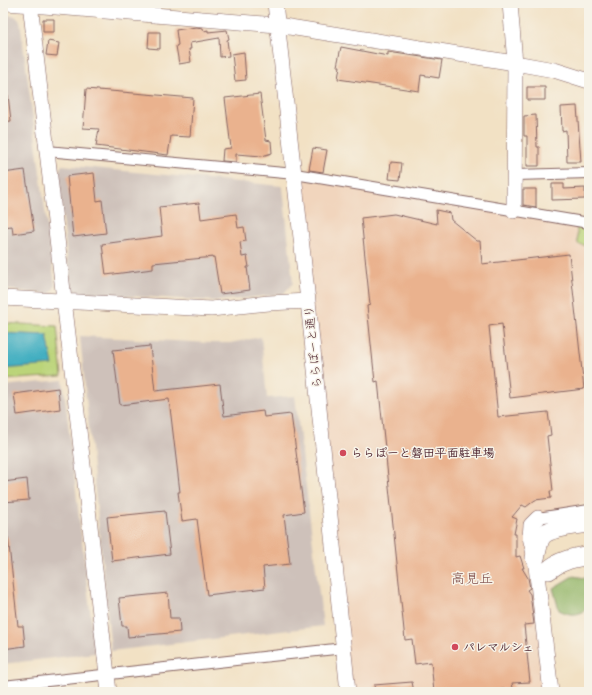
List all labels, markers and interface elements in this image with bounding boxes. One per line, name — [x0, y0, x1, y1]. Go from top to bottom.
street label: ららぽーと通り — [302, 305, 324, 389]
place label: ららぽーと磐田平面駐車場 — [351, 446, 495, 460]
marker: ららぽーと磐田平面駐車場 — [338, 448, 348, 458]
district label: 高見丘 — [451, 570, 493, 587]
place label: パレマルシェ — [463, 640, 534, 654]
marker: パレマルシェ — [450, 642, 460, 652]

